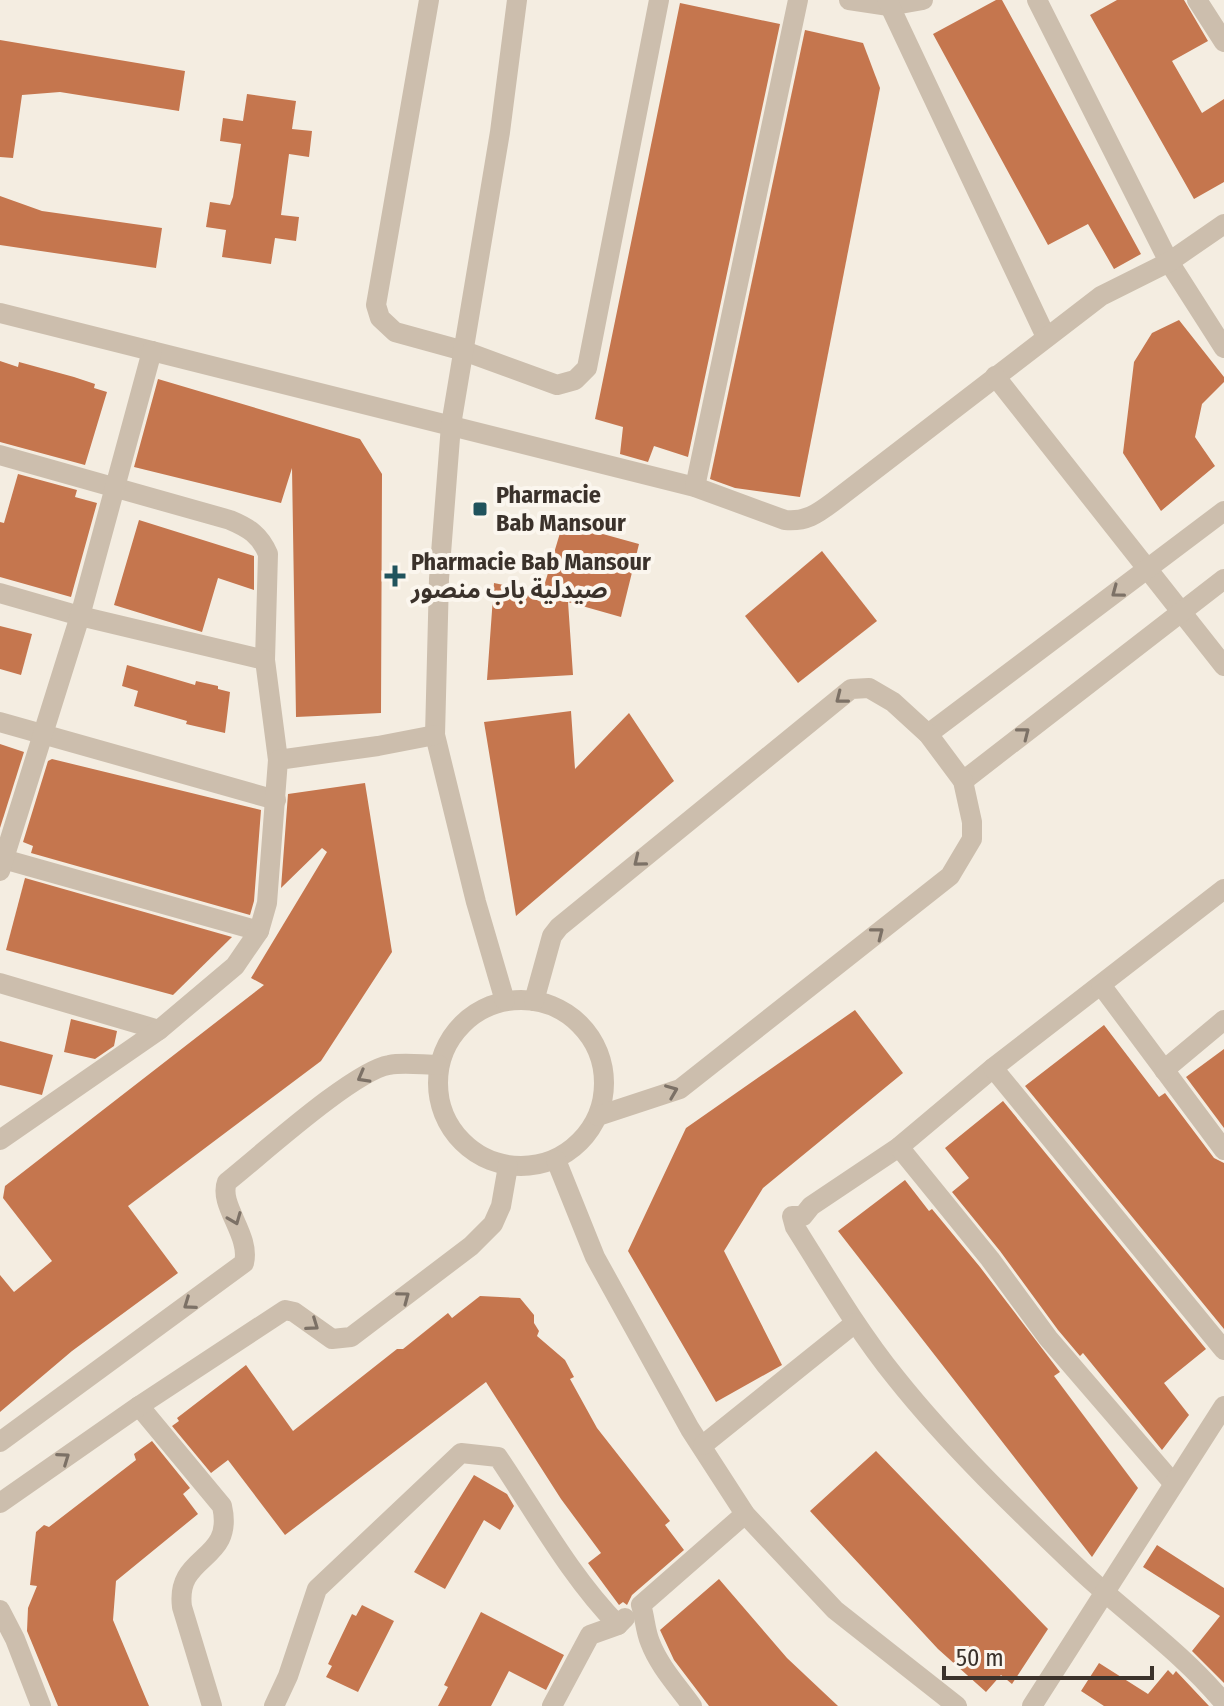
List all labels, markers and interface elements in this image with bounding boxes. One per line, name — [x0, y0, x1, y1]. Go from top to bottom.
place label: Pharmacie Bab Mansour — [496, 481, 626, 537]
marker: Pharmacie Bab Mansour — [471, 500, 489, 518]
place label: Pharmacie Bab Mansour صيدلية باب منصور — [410, 548, 651, 605]
marker: Pharmacie Bab Mansour صيدلية باب منصور — [386, 567, 404, 585]
one-way arrow — [1111, 583, 1126, 597]
one-way arrow — [835, 688, 850, 702]
one-way arrow — [1016, 729, 1030, 743]
one-way arrow — [633, 852, 648, 866]
one-way arrow — [869, 929, 884, 943]
one-way arrow — [357, 1067, 372, 1082]
one-way arrow — [664, 1084, 678, 1101]
one-way arrow — [225, 1211, 242, 1225]
one-way arrow — [395, 1292, 410, 1307]
one-way arrow — [184, 1294, 198, 1309]
one-way arrow — [304, 1315, 318, 1330]
one-way arrow — [55, 1453, 69, 1468]
scale bar — [944, 1630, 1152, 1680]
text: 50 m — [956, 1644, 1004, 1672]

